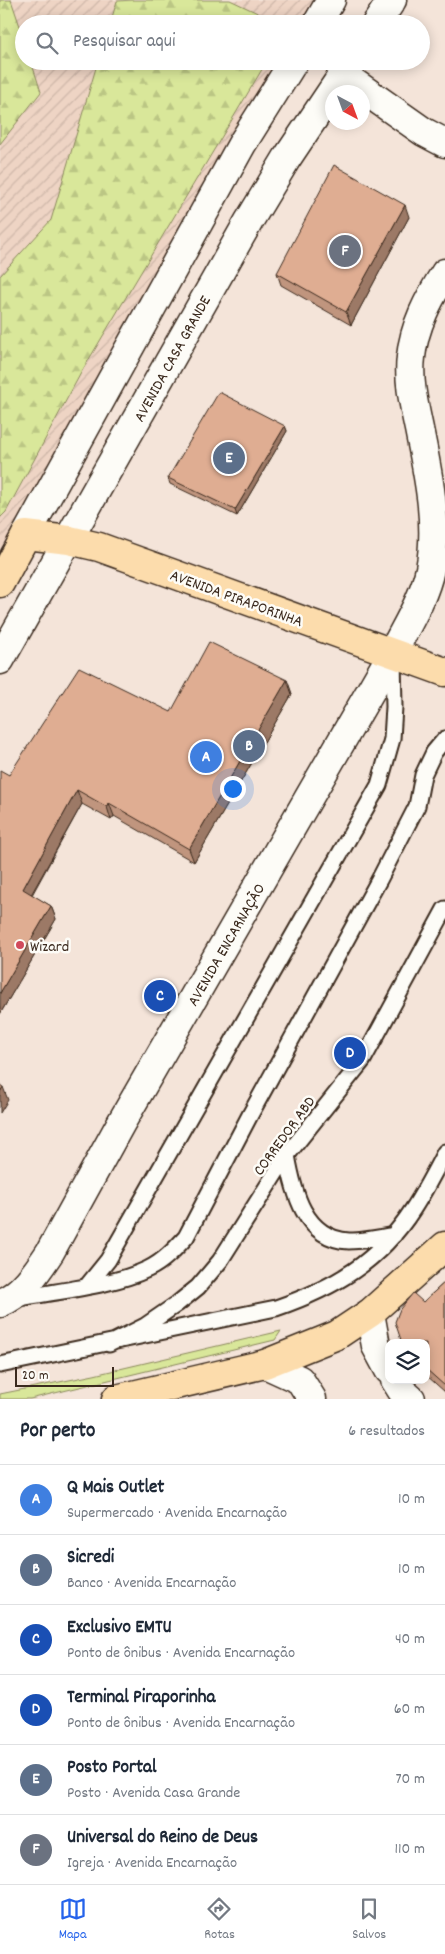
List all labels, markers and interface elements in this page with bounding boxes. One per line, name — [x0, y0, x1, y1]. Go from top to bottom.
search box — [15, 15, 430, 70]
icon: search — [33, 29, 61, 57]
text: Pesquisar aqui — [73, 29, 175, 56]
north arrow — [325, 85, 370, 130]
pin: F — [329, 232, 361, 270]
street label: AVENIDA CASA GRANDE — [129, 291, 218, 427]
pin: E — [213, 439, 245, 477]
street label: AVENIDA PIRAPORINHA — [166, 565, 306, 634]
pin: B — [233, 727, 265, 765]
pin: A — [190, 738, 222, 776]
your location — [220, 776, 246, 802]
street label: AVENIDA ENCARNAÇÃO — [183, 880, 272, 1011]
place label: Wizard — [30, 936, 69, 959]
marker: Wizard — [14, 939, 26, 951]
pin: C — [144, 977, 176, 1015]
pin: D — [334, 1034, 366, 1072]
street label: CORREDOR ABD — [248, 1092, 322, 1181]
map controls — [385, 1339, 430, 1384]
button: layers — [385, 1339, 430, 1384]
scale bar — [15, 1364, 114, 1387]
text: 20 m — [22, 1366, 49, 1386]
text: Por perto — [20, 1417, 95, 1447]
text: 6 resultados — [348, 1420, 425, 1443]
text: Q Mais Outlet — [67, 1475, 164, 1502]
text: A — [32, 1488, 40, 1511]
text: 10 m — [398, 1488, 425, 1511]
text: Supermercado · Avenida Encarnação — [67, 1502, 287, 1525]
text: Sicredi — [67, 1545, 114, 1572]
text: B — [32, 1558, 40, 1581]
text: 10 m — [398, 1558, 425, 1581]
text: Banco · Avenida Encarnação — [67, 1572, 236, 1595]
text: Exclusivo EMTU — [67, 1615, 172, 1642]
text: C — [32, 1628, 40, 1651]
text: 40 m — [395, 1628, 425, 1651]
text: Ponto de ônibus · Avenida Encarnação — [67, 1642, 295, 1665]
text: Terminal Piraporinha — [67, 1685, 215, 1712]
text: D — [32, 1698, 40, 1721]
text: 60 m — [394, 1698, 425, 1721]
text: Ponto de ônibus · Avenida Encarnação — [67, 1712, 295, 1735]
text: Posto Portal — [67, 1755, 156, 1782]
text: E — [32, 1768, 40, 1791]
text: 70 m — [395, 1768, 425, 1791]
text: Posto · Avenida Casa Grande — [67, 1782, 240, 1805]
text: Universal do Reino de Deus — [67, 1825, 258, 1852]
text: F — [32, 1838, 40, 1861]
text: 110 m — [395, 1838, 425, 1861]
text: Igreja · Avenida Encarnação — [67, 1852, 237, 1875]
tab: Mapa — [59, 1895, 87, 1945]
tab: Rotas — [204, 1895, 235, 1945]
tab: Salvos — [352, 1895, 386, 1945]

